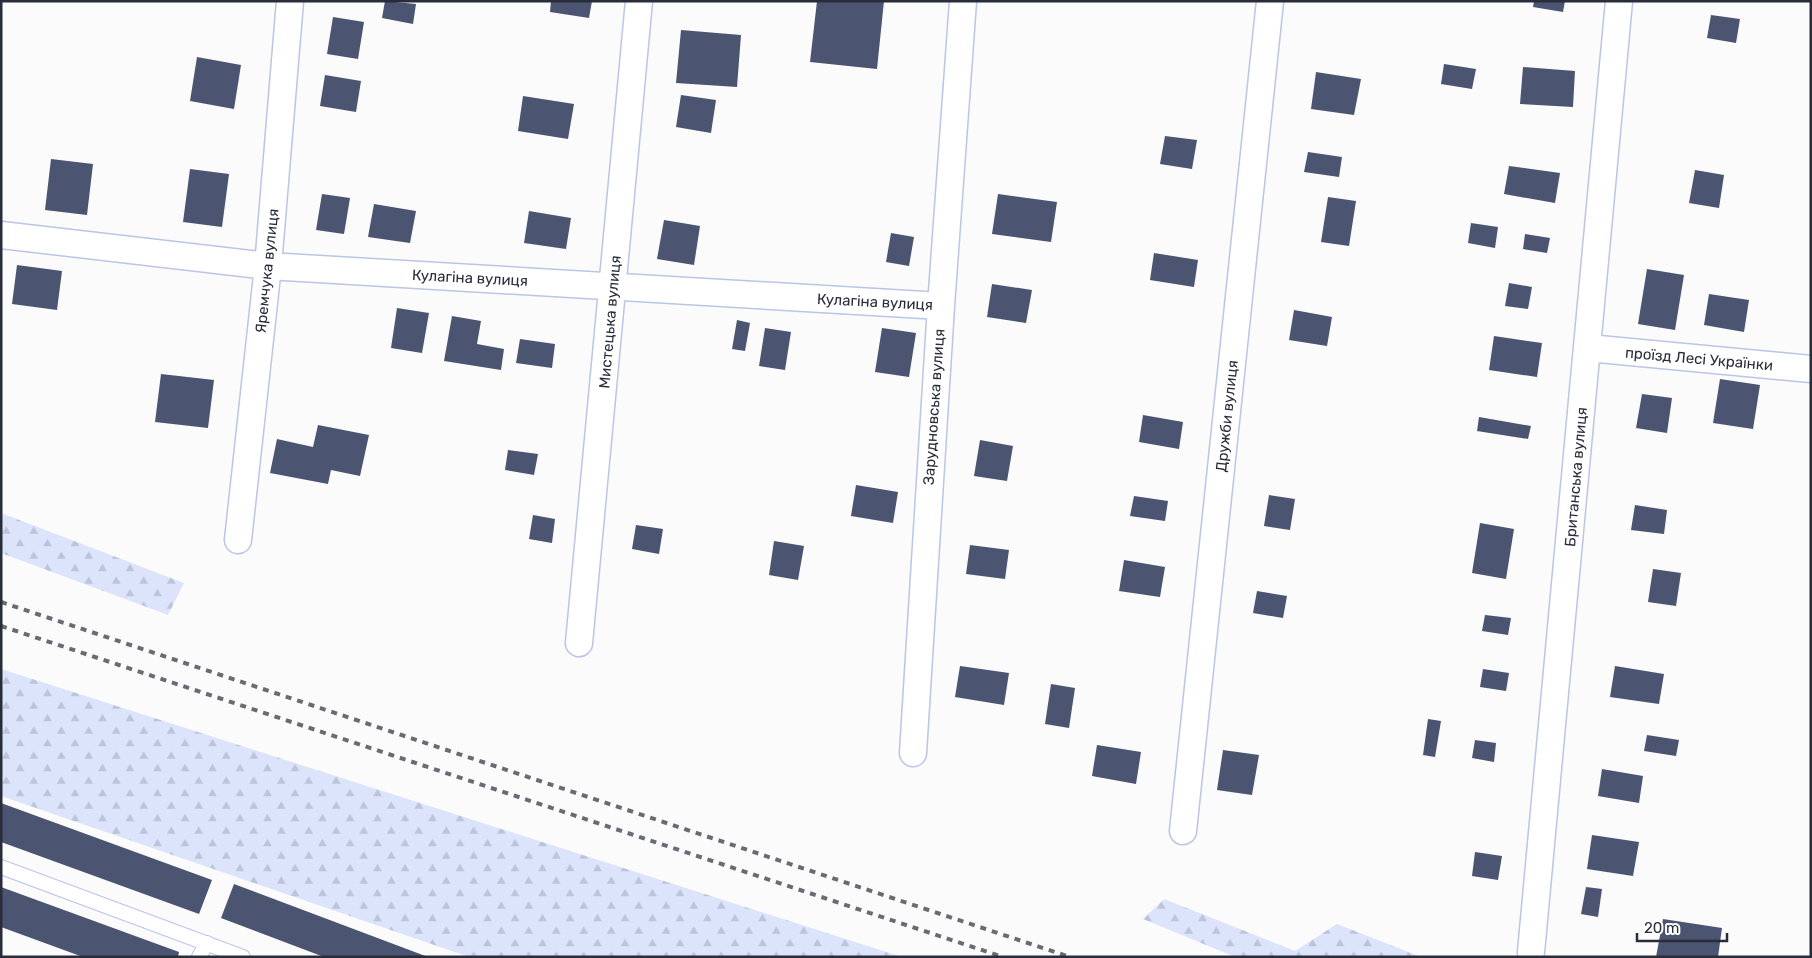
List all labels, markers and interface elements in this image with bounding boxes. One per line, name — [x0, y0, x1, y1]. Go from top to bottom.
street label: Яремчука вулиця — [251, 208, 283, 334]
street label: Мистецька вулиця — [595, 255, 625, 389]
street label: Кулагіна вулиця — [412, 266, 528, 290]
street label: Кулагіна вулиця — [817, 290, 933, 314]
street label: Зарудновська вулиця — [920, 328, 948, 486]
street label: проїзд Лесі Українки — [1624, 344, 1774, 374]
street label: Дружби вулиця — [1212, 359, 1242, 473]
street label: Британська вулиця — [1561, 406, 1591, 548]
scale bar — [1637, 910, 1727, 942]
text: 20 m — [1644, 919, 1679, 937]

